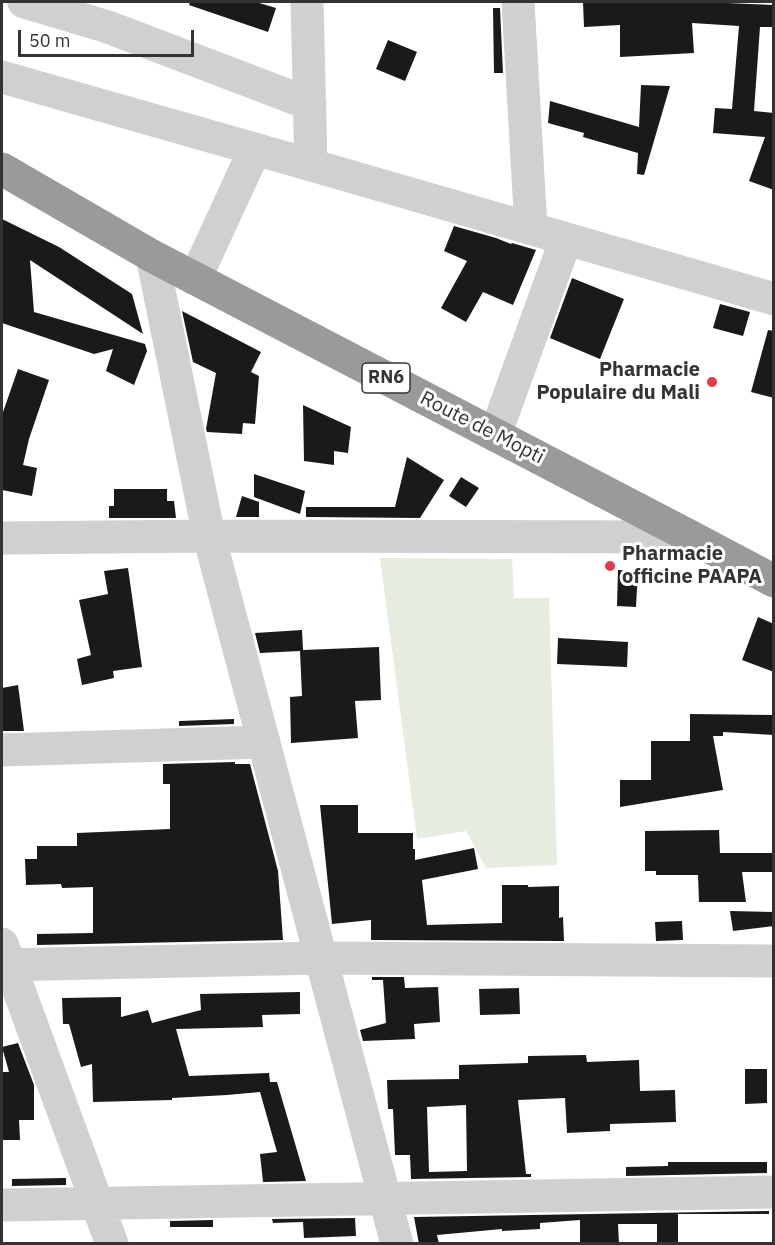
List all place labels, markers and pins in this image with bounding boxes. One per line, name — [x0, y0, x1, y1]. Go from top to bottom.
place label: Pharmacie Populaire du Mali — [536, 358, 700, 405]
marker: Pharmacie Populaire du Mali — [705, 375, 719, 389]
place label: Pharmacie officine PAAPA — [622, 542, 762, 589]
marker: Pharmacie officine PAAPA — [603, 559, 617, 573]

